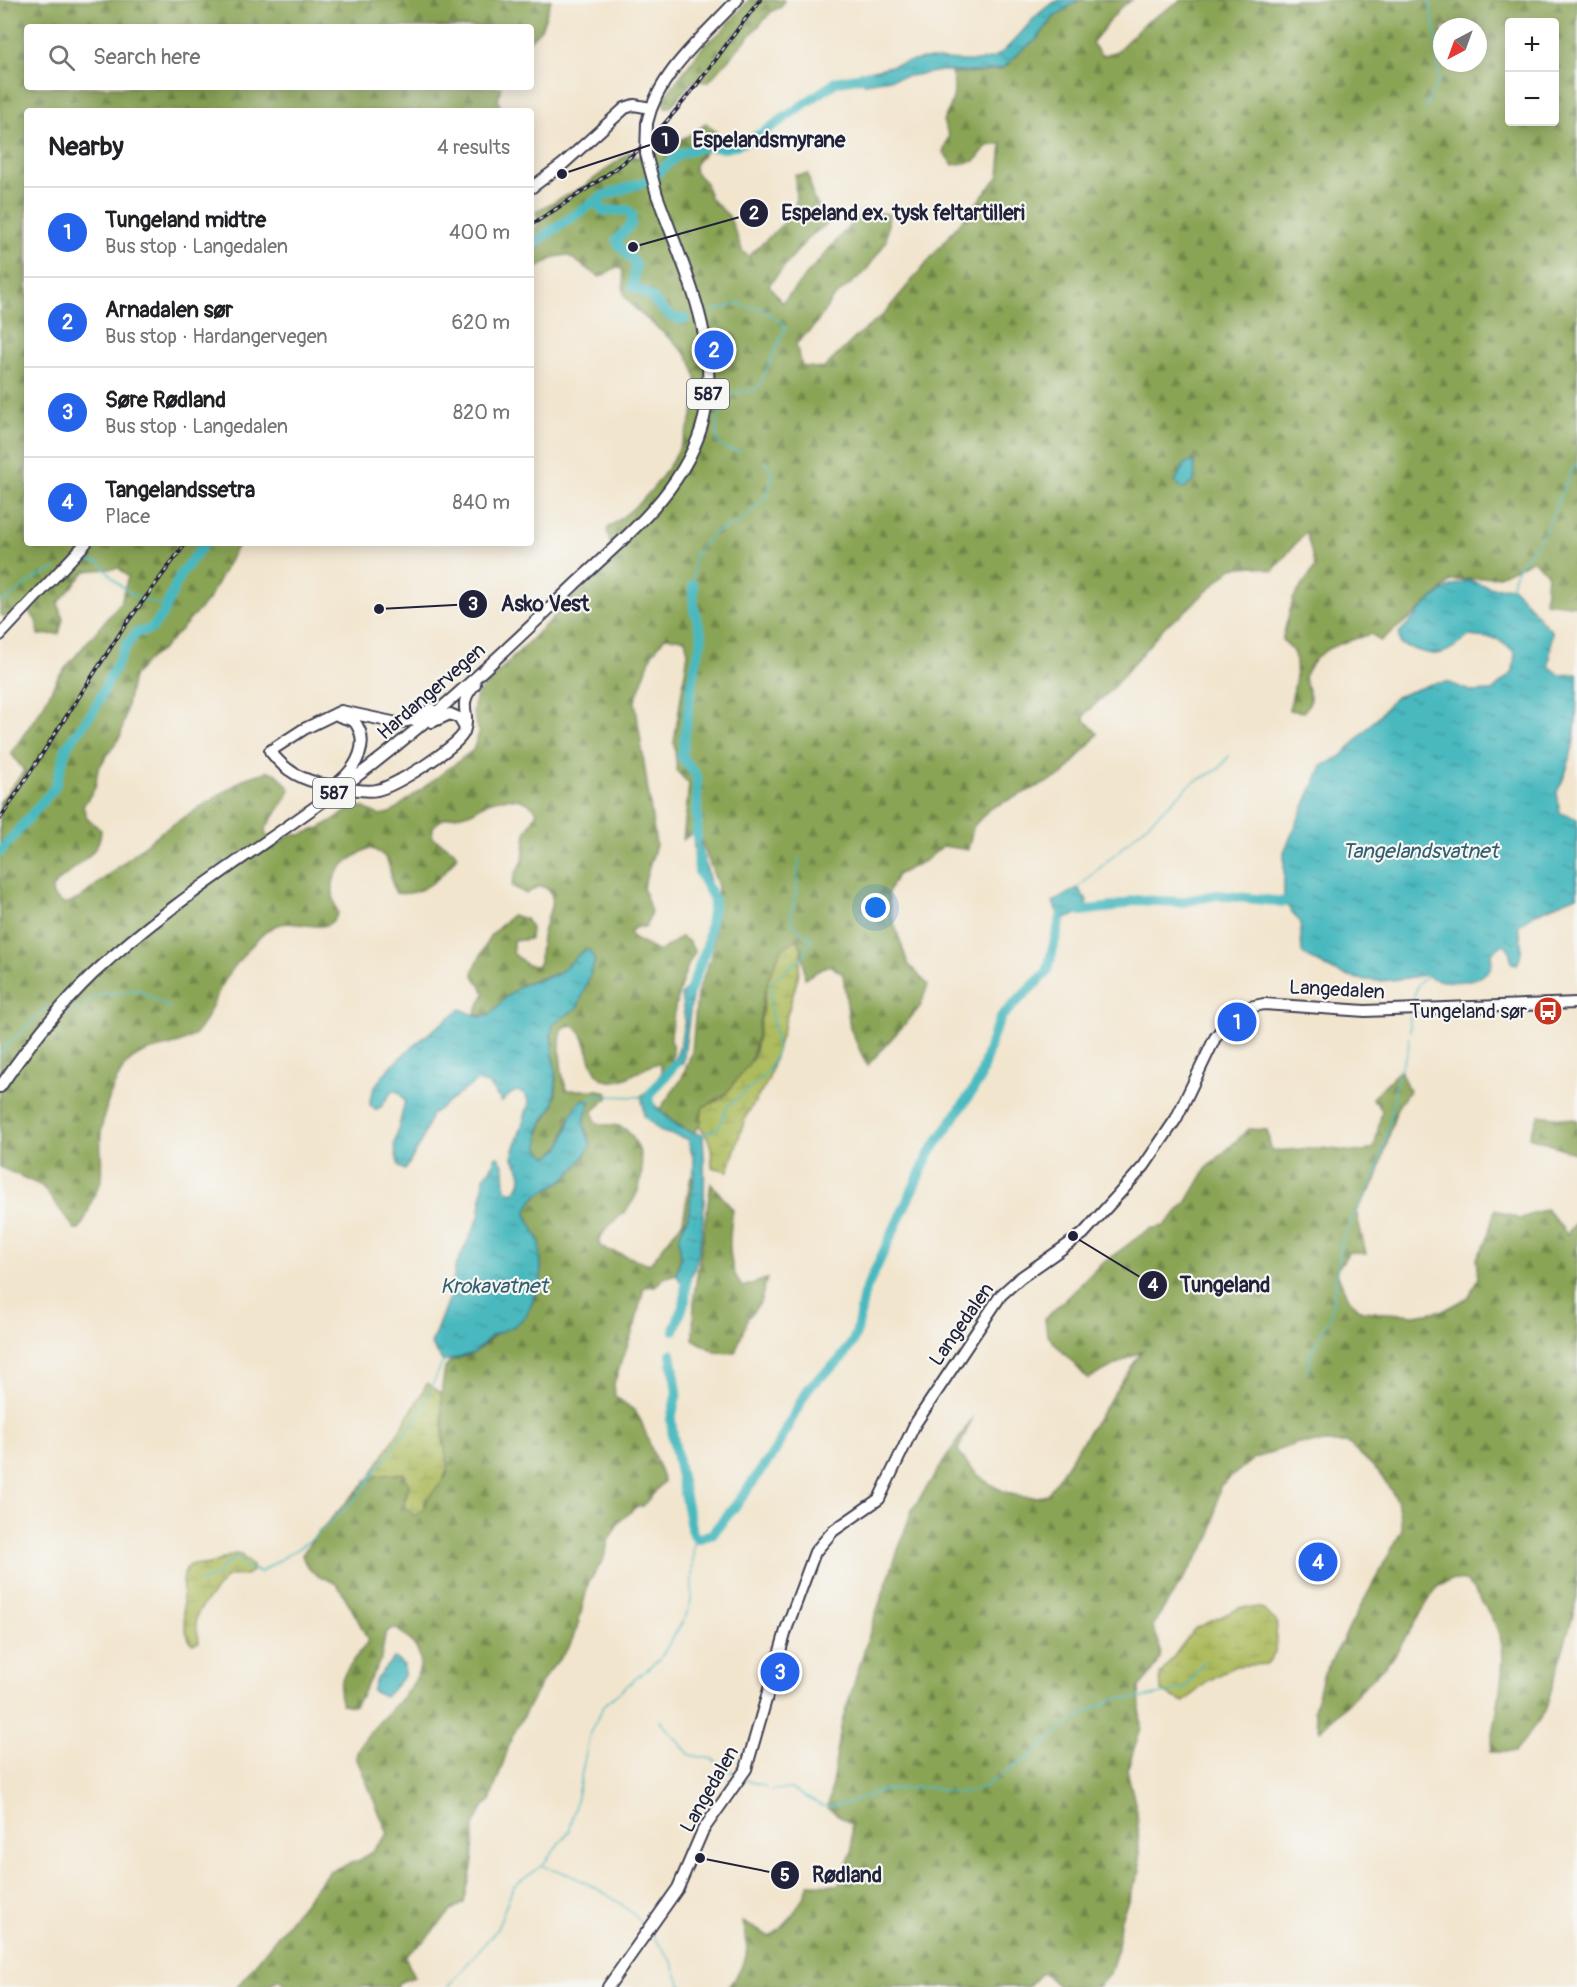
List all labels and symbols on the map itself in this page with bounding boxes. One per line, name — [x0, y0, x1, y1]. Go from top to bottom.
north arrow — [1433, 18, 1487, 72]
callout: Espelandsmyrane — [650, 121, 857, 160]
text: Espelandsmyrane — [693, 127, 846, 154]
text: 1 — [661, 129, 669, 152]
callout: Espeland ex. tysk feltartilleri — [739, 193, 1037, 232]
text: Espeland ex. tysk feltartilleri — [781, 200, 1025, 227]
text: 2 — [749, 202, 759, 225]
pin: 2 — [694, 328, 734, 372]
road number: 587 — [687, 379, 729, 409]
callout: Asko Vest — [458, 585, 601, 624]
text: Asko Vest — [501, 591, 590, 618]
text: 3 — [468, 593, 478, 616]
street label: Hardangervegen — [372, 638, 491, 745]
road number: 587 — [313, 778, 355, 808]
water label: Tangelandsvatnet — [1342, 838, 1500, 865]
your location — [861, 893, 890, 922]
street label: Langedalen — [1288, 975, 1385, 1004]
bus stop icon: Tungeland sør — [1532, 995, 1564, 1027]
place label: Tungeland sør — [1409, 999, 1527, 1024]
pin: 1 — [1218, 1000, 1256, 1044]
callout: Tungeland — [1138, 1265, 1283, 1304]
text: Tungeland — [1179, 1272, 1270, 1299]
water label: Krokavatnet — [440, 1273, 550, 1300]
text: 4 — [1148, 1274, 1159, 1297]
street label: Langedalen — [924, 1278, 999, 1371]
pin: 4 — [1298, 1540, 1338, 1584]
pin: 3 — [760, 1650, 800, 1694]
street label: Langedalen — [675, 1741, 744, 1837]
callout: Rødland — [770, 1855, 894, 1894]
text: Rødland — [812, 1862, 882, 1889]
text: 5 — [780, 1864, 790, 1887]

